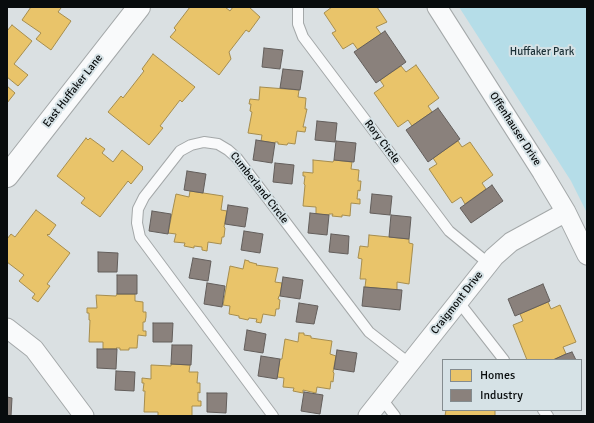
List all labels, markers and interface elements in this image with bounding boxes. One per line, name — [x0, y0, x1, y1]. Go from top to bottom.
park label: Huffaker Park — [510, 45, 574, 59]
street label: East Huffaker Lane — [40, 52, 106, 130]
street label: Offenhauser Drive — [486, 90, 544, 168]
street label: Rory Circle — [361, 118, 403, 166]
street label: Cumberland Circle — [227, 150, 291, 226]
street label: Craigmont Drive — [428, 269, 486, 337]
legend — [442, 359, 582, 411]
text: Homes — [480, 368, 515, 383]
text: Industry — [480, 388, 523, 403]

